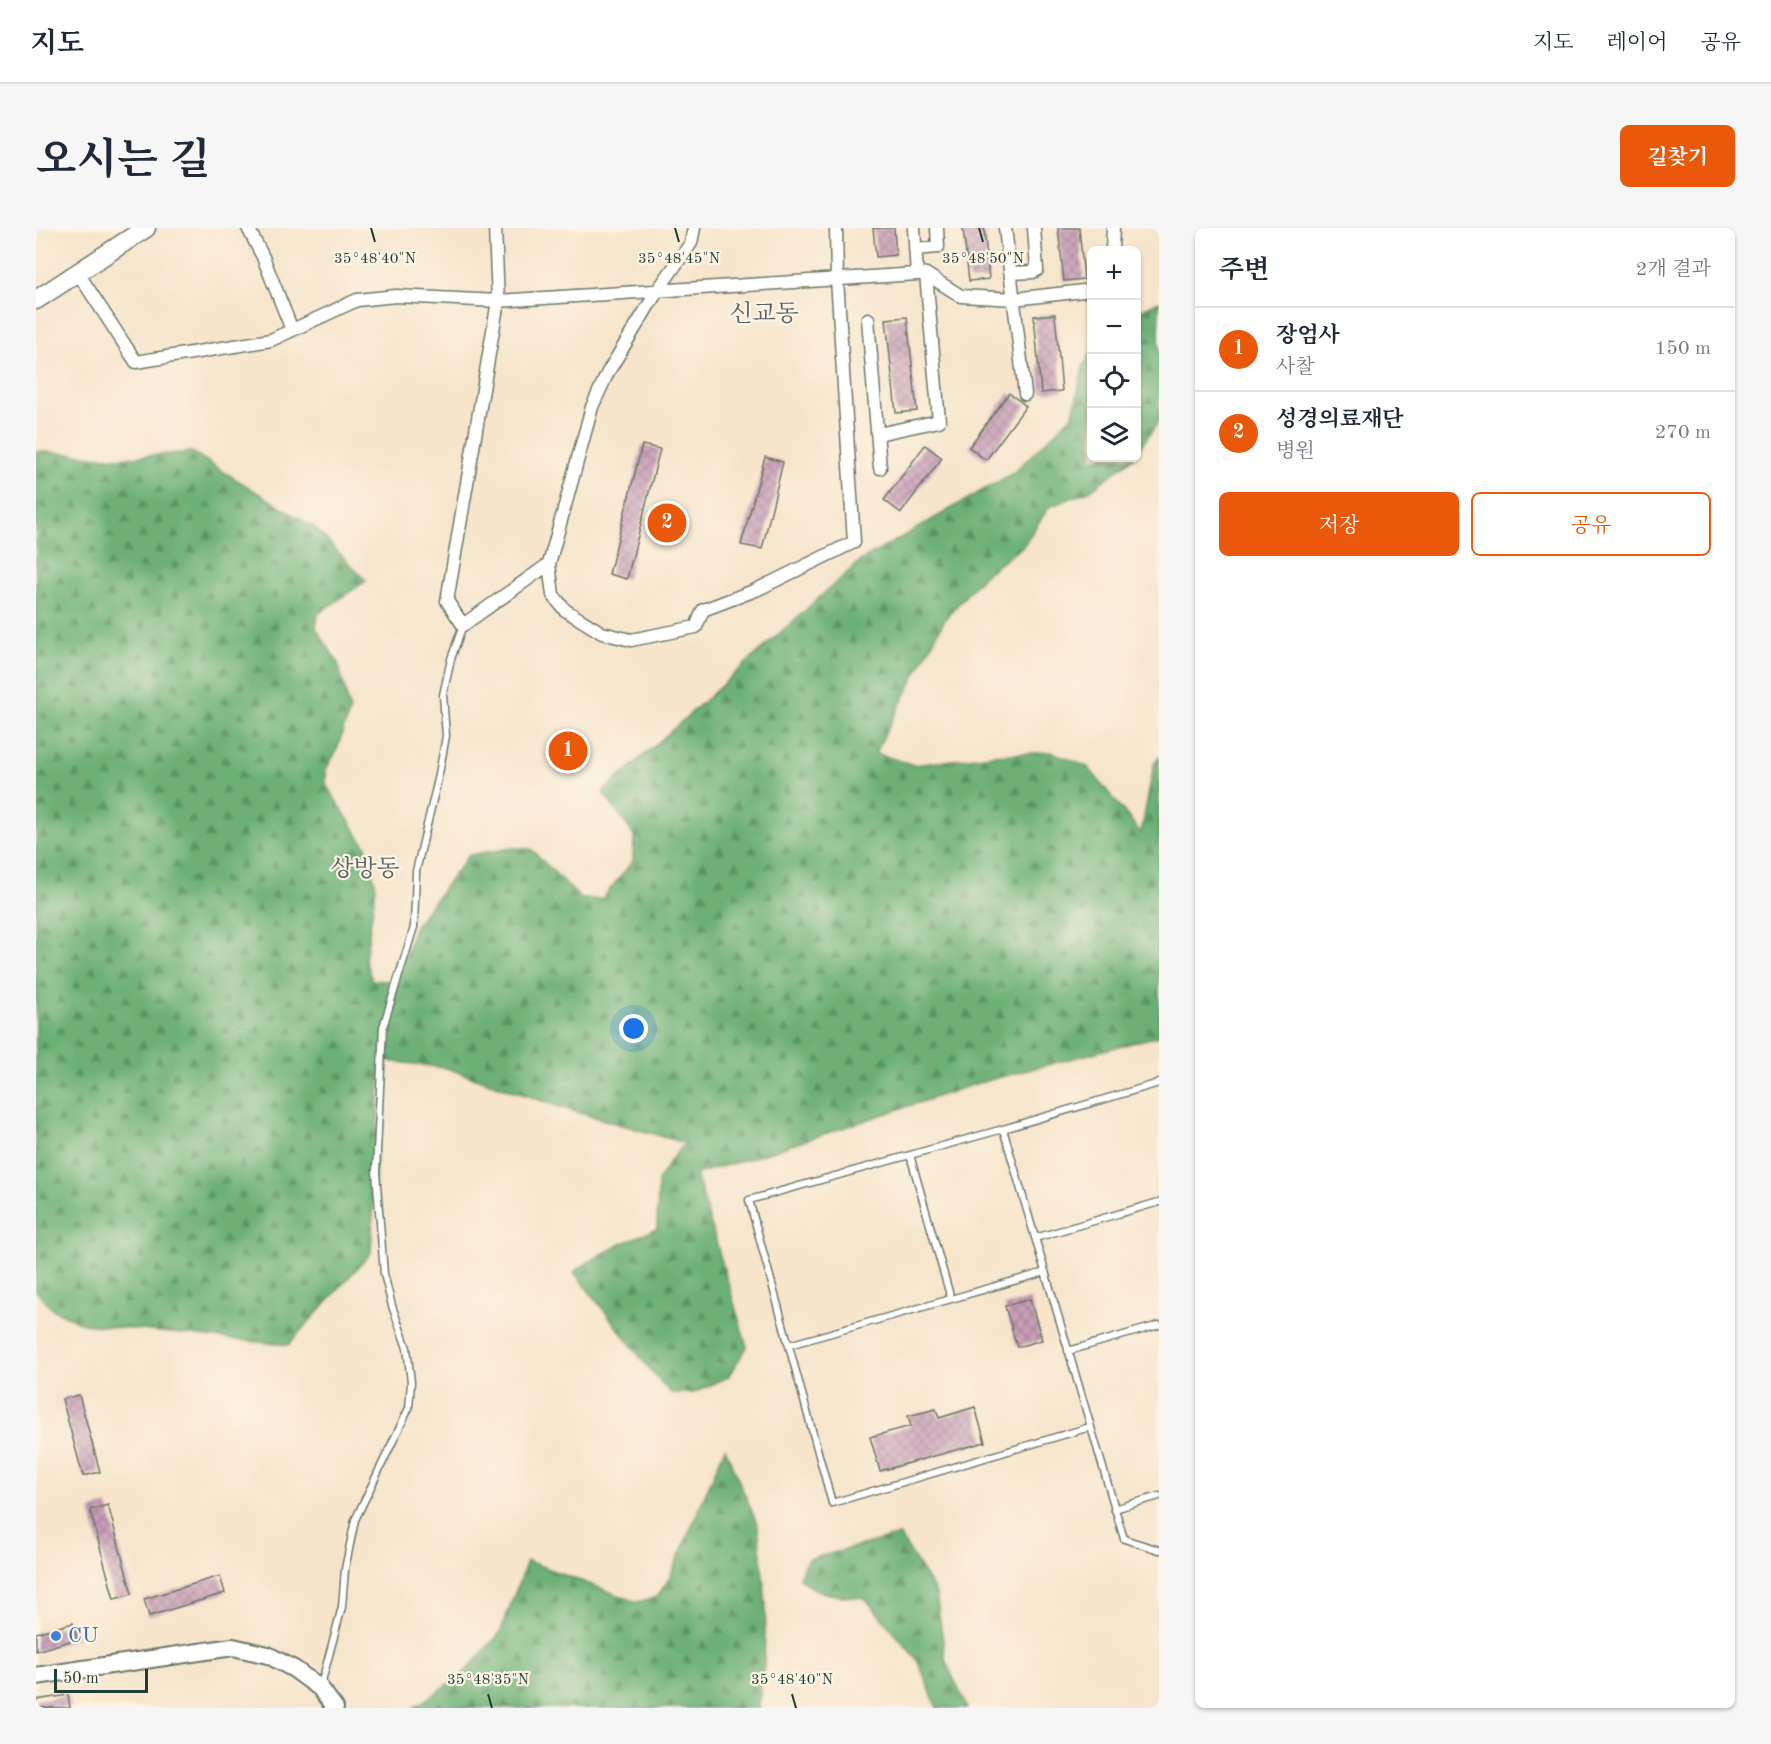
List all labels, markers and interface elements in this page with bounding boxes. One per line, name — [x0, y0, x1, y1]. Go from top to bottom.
text: 지도 — [30, 31, 84, 59]
text: 지도 — [1533, 33, 1574, 54]
text: 레이어 — [1607, 33, 1667, 54]
text: 공유 — [1700, 33, 1741, 54]
button: 길찾기 — [1620, 125, 1735, 187]
text: 오시는 길 — [36, 141, 210, 183]
map controls — [1087, 246, 1141, 462]
button: + — [1087, 246, 1141, 300]
text: 35°48'40"N — [334, 252, 416, 267]
text: 35°48'45"N — [638, 252, 720, 267]
text: 35°48'50"N — [942, 252, 1024, 267]
text: 주변 — [1219, 258, 1269, 284]
text: 2개 결과 — [1636, 260, 1711, 280]
button: − — [1087, 300, 1141, 354]
district label: 신교동 — [729, 301, 799, 327]
text: 장엄사 — [1276, 325, 1340, 347]
text: 1 — [1233, 339, 1244, 359]
text: 150 m — [1655, 339, 1711, 359]
button: locate — [1087, 354, 1141, 408]
text: 사찰 — [1276, 358, 1315, 378]
button: layers — [1087, 408, 1141, 462]
text: 성경의료재단 — [1276, 409, 1404, 431]
text: 2 — [1233, 423, 1244, 443]
text: 270 m — [1655, 423, 1711, 443]
text: 병원 — [1276, 442, 1315, 462]
button: 저장 — [1219, 492, 1459, 556]
button: 공유 — [1471, 492, 1711, 556]
pin: 2 — [648, 500, 686, 546]
pin: 1 — [548, 728, 588, 774]
district label: 상방동 — [330, 856, 400, 882]
your location — [619, 1014, 648, 1043]
place label: CU — [68, 1626, 98, 1647]
marker: CU — [49, 1629, 63, 1643]
scale bar — [54, 1666, 148, 1694]
text: 50 m — [63, 1671, 99, 1687]
text: 35°48'35"N — [447, 1673, 529, 1688]
text: 35°48'40"N — [751, 1673, 833, 1688]

